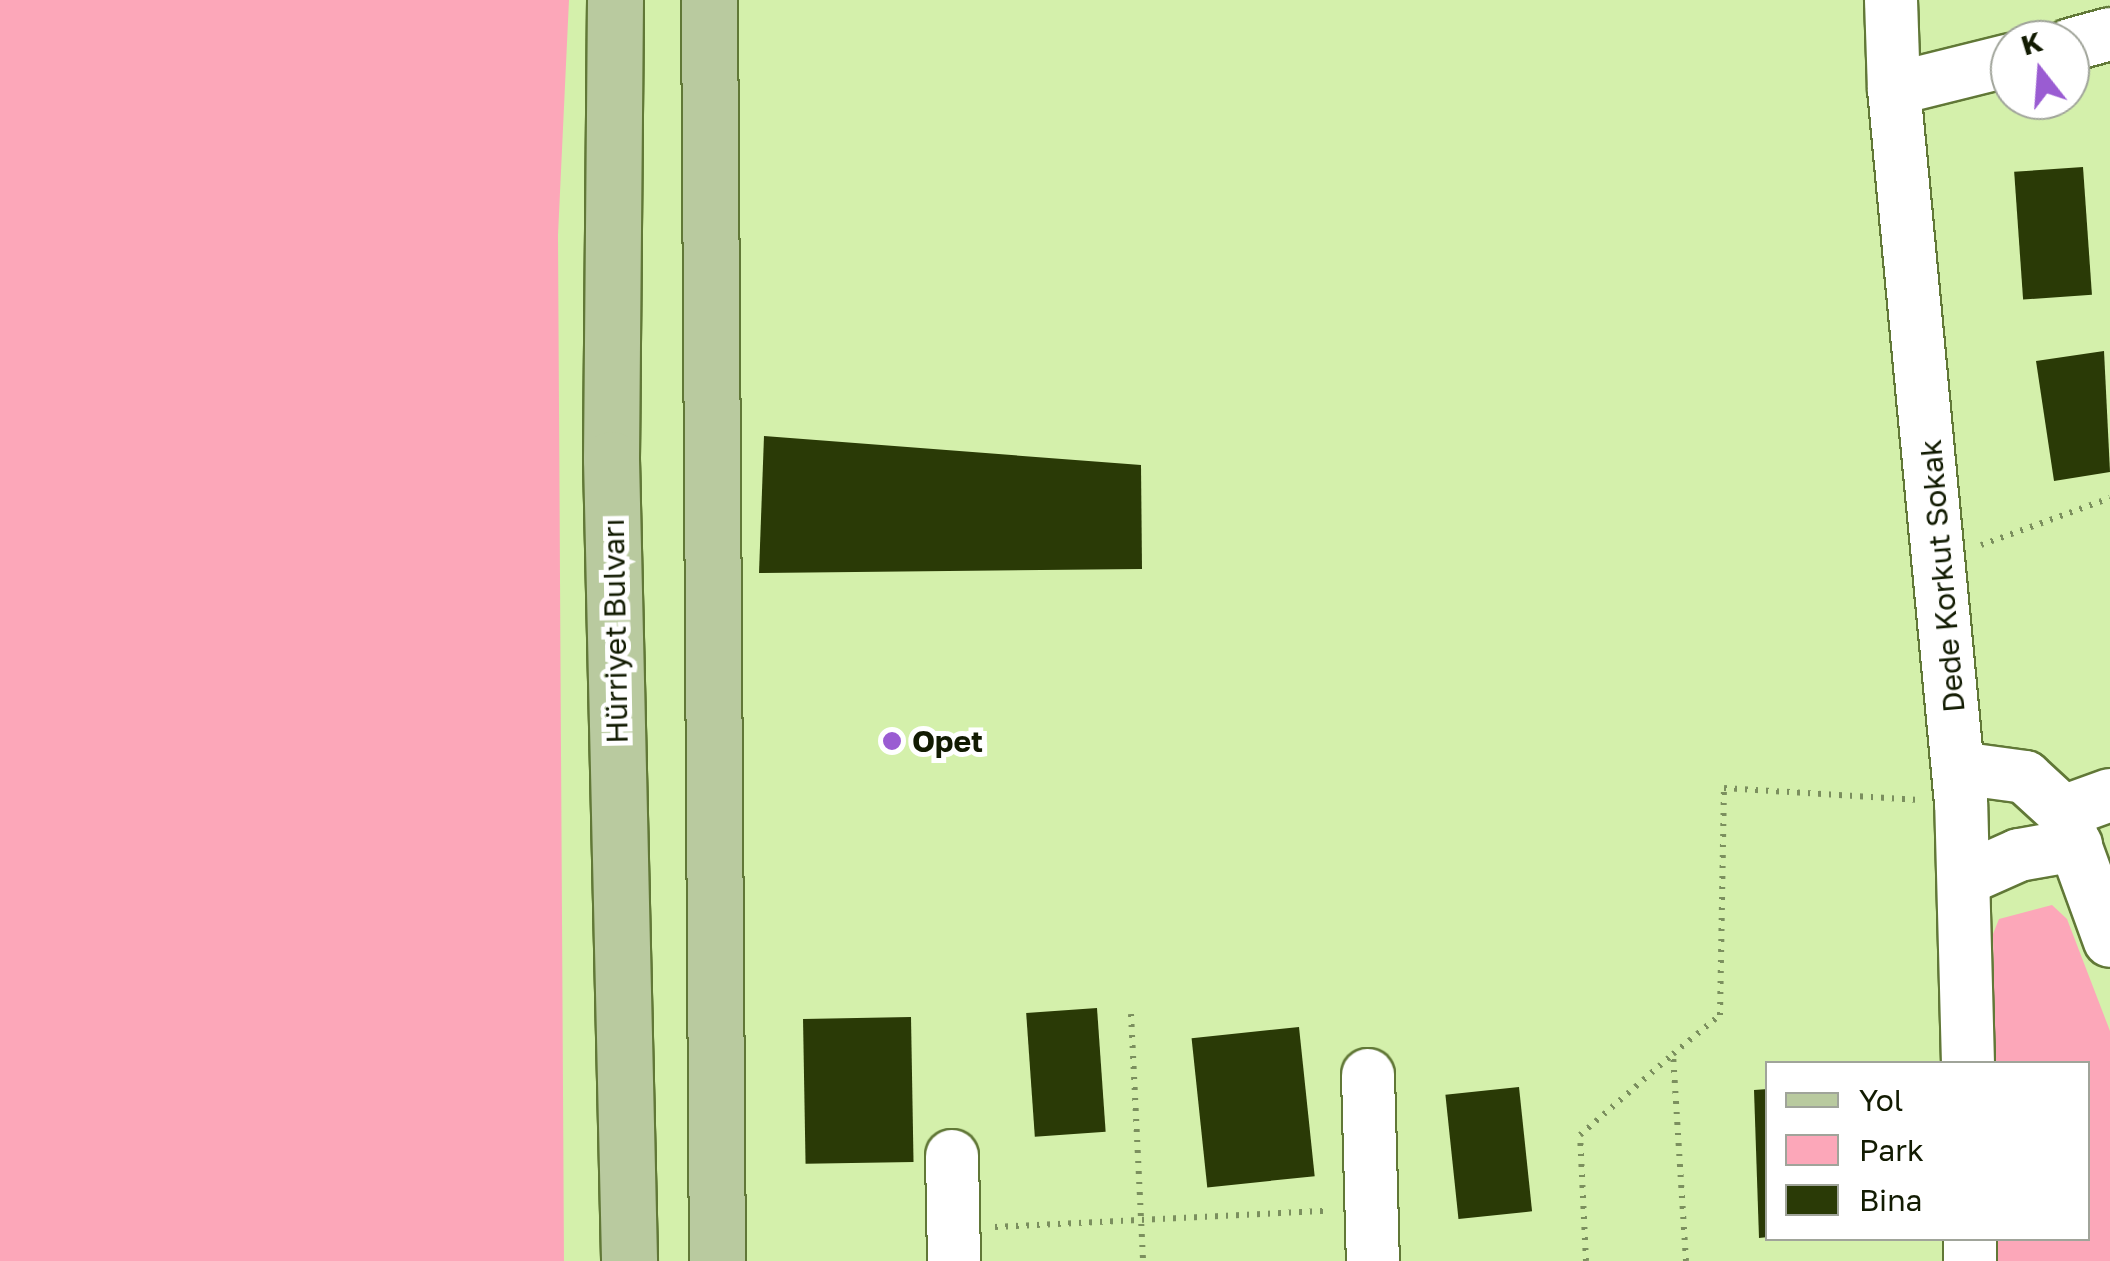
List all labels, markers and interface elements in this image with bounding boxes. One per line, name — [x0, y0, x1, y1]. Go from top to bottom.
north arrow — [1990, 20, 2090, 120]
text: K — [2017, 24, 2046, 61]
street label: Dede Korkut Sokak — [1912, 438, 1972, 714]
street label: Hürriyet Bulvarı — [595, 518, 635, 744]
place label: Opet — [912, 723, 983, 759]
marker: Opet — [881, 730, 903, 752]
legend — [1765, 1061, 2090, 1241]
text: Yol — [1859, 1082, 1903, 1118]
text: Park — [1859, 1132, 1924, 1168]
text: Bina — [1859, 1182, 1923, 1218]

